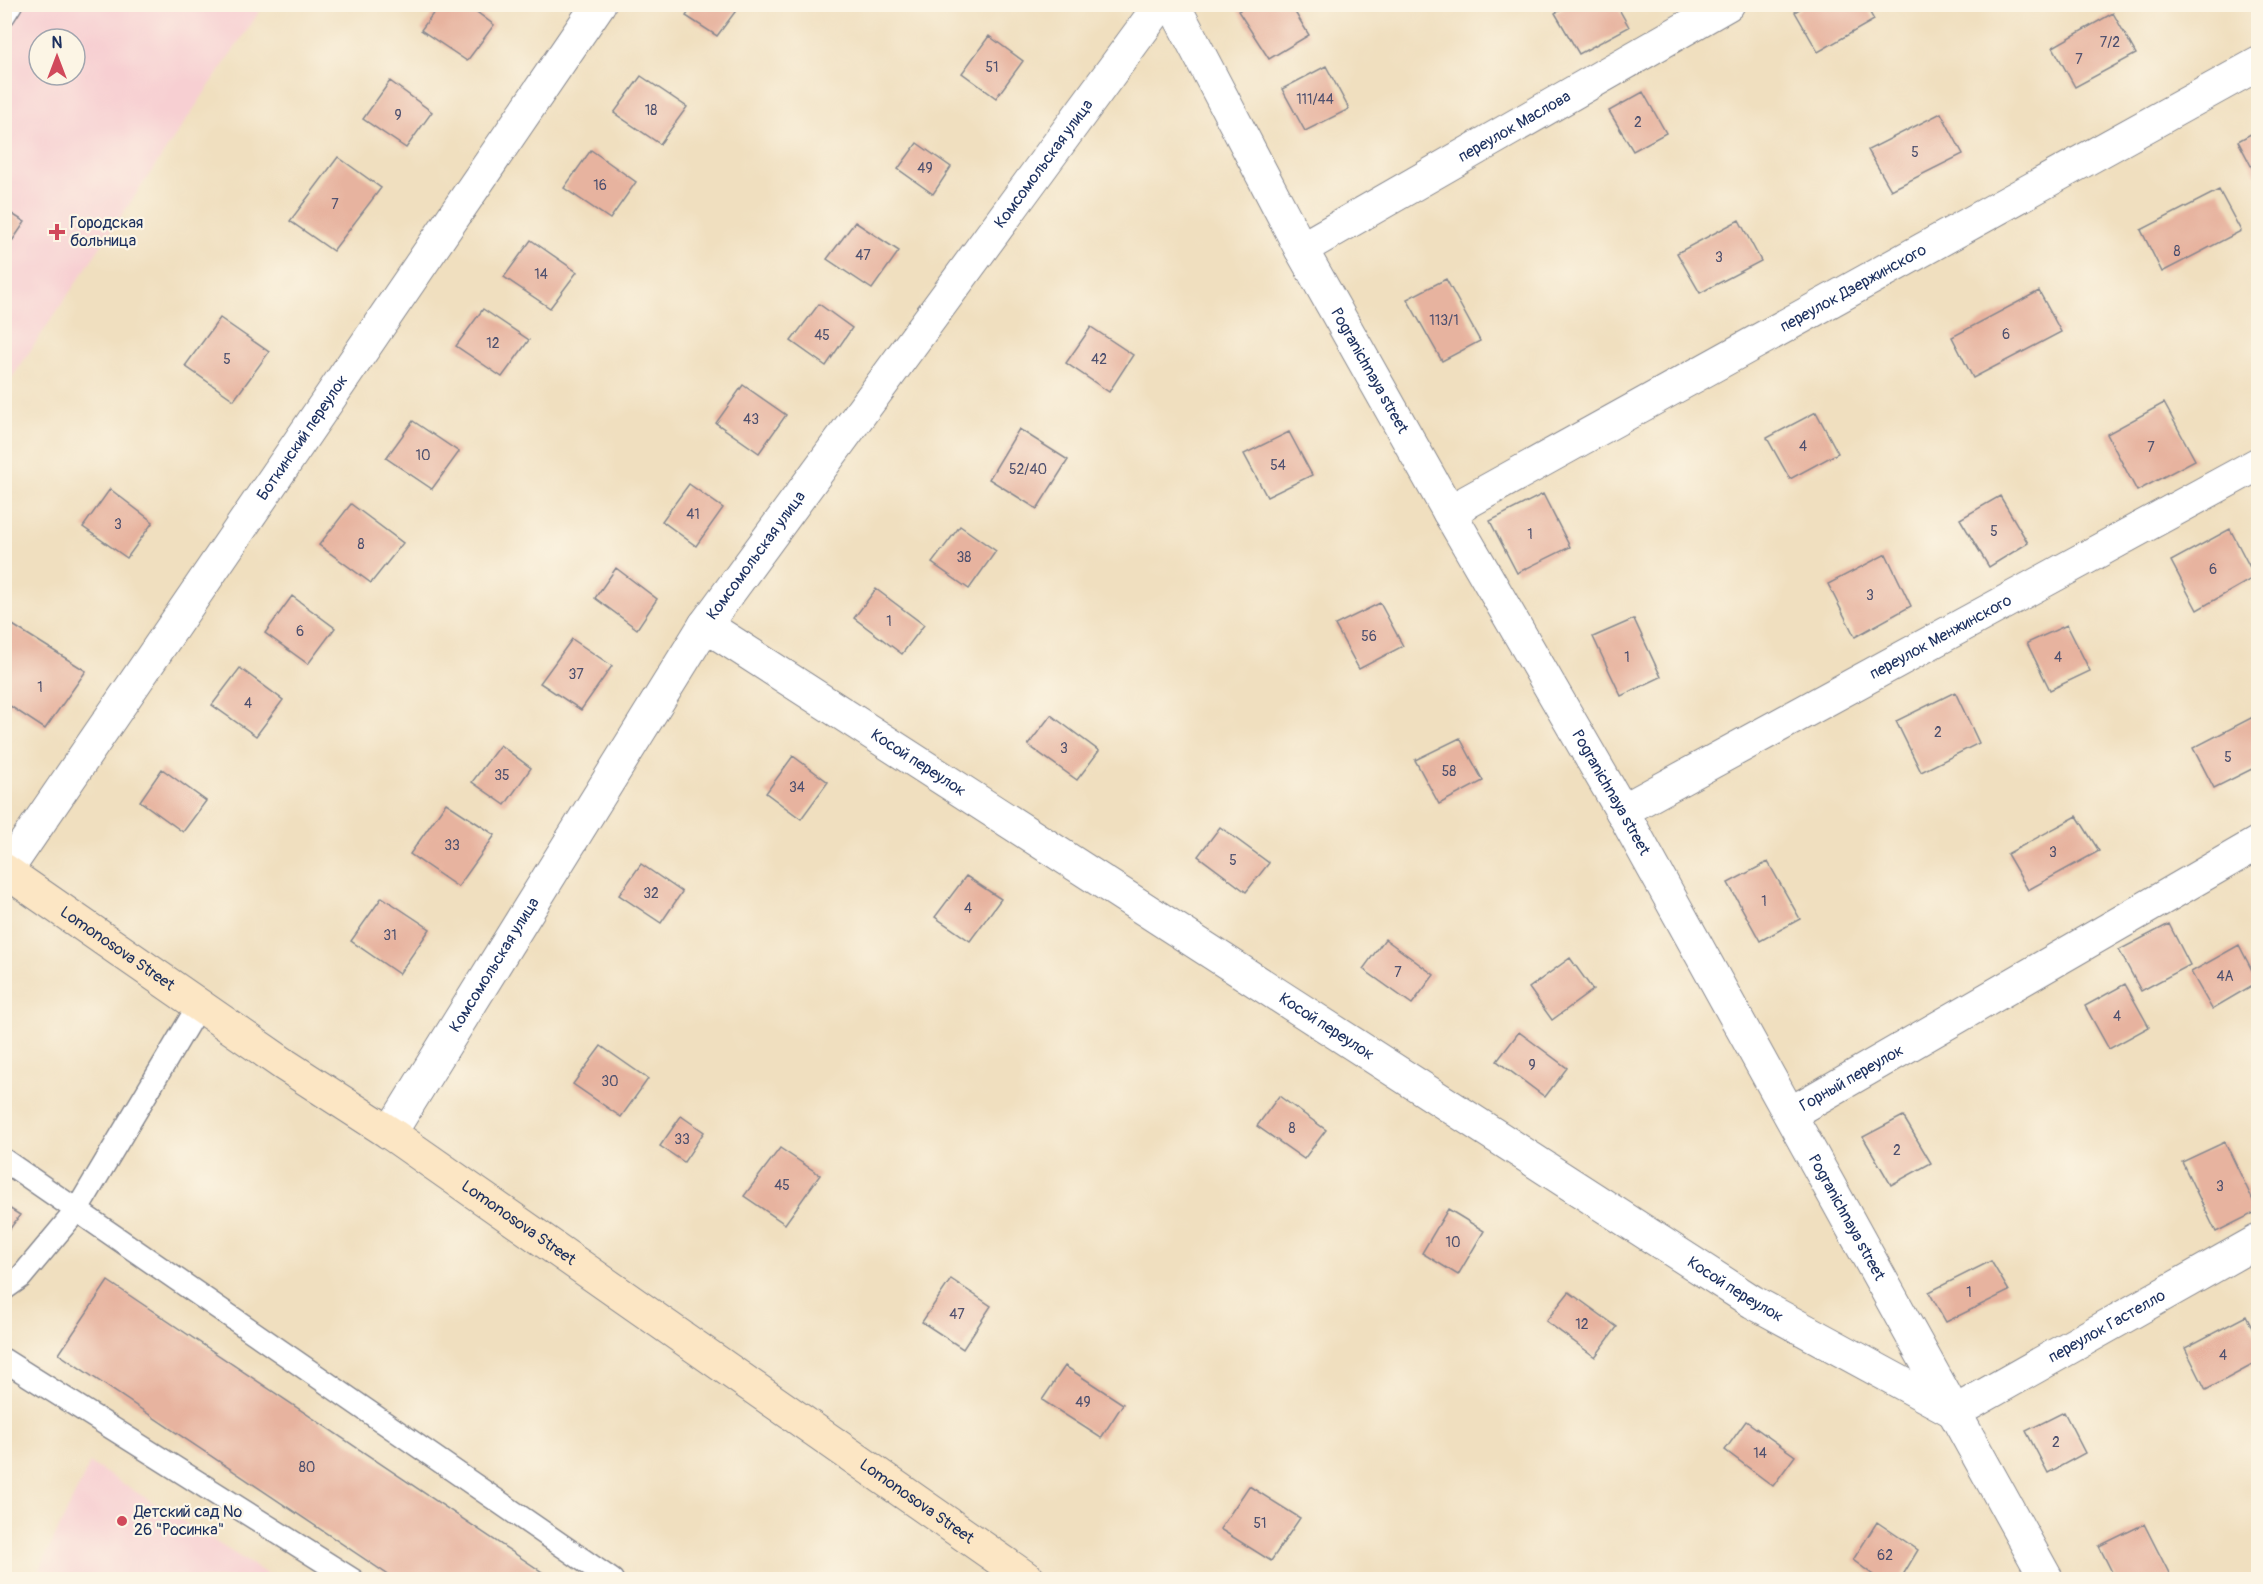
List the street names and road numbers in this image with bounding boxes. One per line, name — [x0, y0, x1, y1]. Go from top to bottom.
street label: переулок Маслова — [1455, 86, 1574, 167]
street label: Комсомольская улица — [990, 95, 1098, 232]
street label: переулок Дзержинского — [1776, 239, 1930, 337]
street label: Pogranichnaya street — [1326, 304, 1413, 438]
street label: Боткинский переулок — [252, 371, 352, 504]
street label: Комсомольская улица — [702, 487, 810, 624]
street label: переулок Менжинского — [1866, 590, 2016, 684]
street label: Косой переулок — [867, 725, 970, 801]
street label: Pogranichnaya street — [1567, 726, 1655, 859]
street label: Комсомольская улица — [445, 894, 544, 1036]
street label: Lomonosova Street — [56, 902, 179, 996]
street label: Косой переулок — [1275, 988, 1378, 1065]
street label: Горный переулок — [1796, 1040, 1907, 1116]
street label: Pogranichnaya street — [1804, 1151, 1890, 1285]
street label: Lomonosova Street — [457, 1176, 580, 1270]
street label: Косой переулок — [1683, 1252, 1787, 1327]
street label: переулок Гастелло — [2045, 1285, 2169, 1367]
street label: Lomonosova Street — [856, 1455, 978, 1549]

